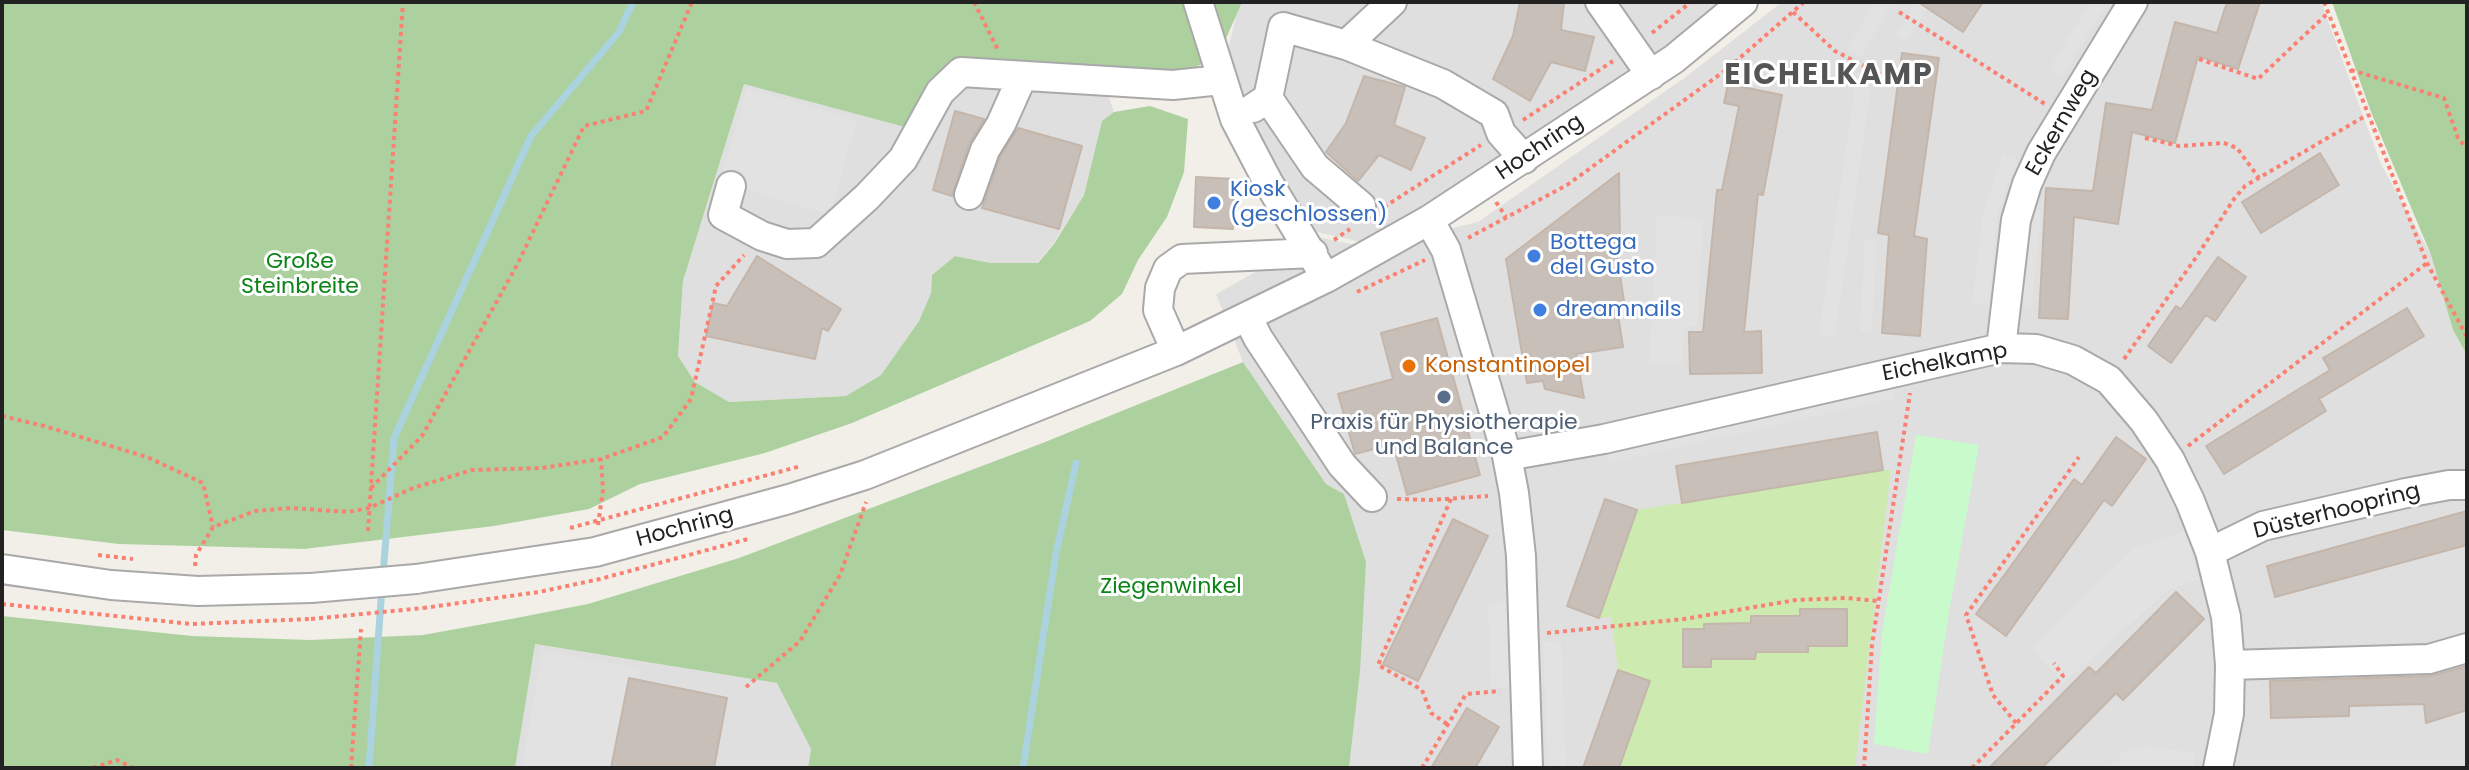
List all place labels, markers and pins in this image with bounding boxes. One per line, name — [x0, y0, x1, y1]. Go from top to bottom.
place label: Kiosk (geschlossen) — [1230, 177, 1388, 228]
marker: Kiosk (geschlossen) — [1205, 194, 1223, 212]
place label: Bottega del Gusto — [1550, 230, 1655, 282]
marker: Bottega del Gusto — [1525, 247, 1543, 265]
place label: dreamnails — [1556, 297, 1682, 323]
marker: dreamnails — [1531, 301, 1549, 319]
place label: Konstantinopel — [1425, 353, 1590, 379]
marker: Konstantinopel — [1400, 357, 1418, 375]
marker: Praxis für Physiotherapie und Balance — [1435, 388, 1453, 406]
place label: Praxis für Physiotherapie und Balance — [1310, 410, 1578, 462]

